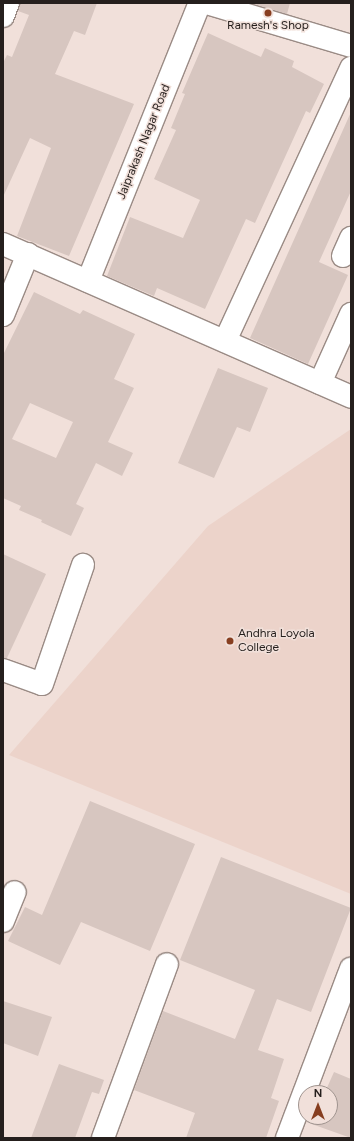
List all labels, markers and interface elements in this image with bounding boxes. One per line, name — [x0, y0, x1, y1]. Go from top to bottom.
marker: Ramesh's Shop — [263, 8, 273, 18]
place label: Ramesh's Shop — [227, 19, 309, 33]
street label: Jaiprakash Nagar Road — [114, 82, 174, 202]
place label: Andhra Loyola College — [238, 627, 315, 655]
marker: Andhra Loyola College — [225, 636, 235, 646]
north arrow — [298, 1085, 338, 1125]
text: N — [314, 1087, 322, 1100]

